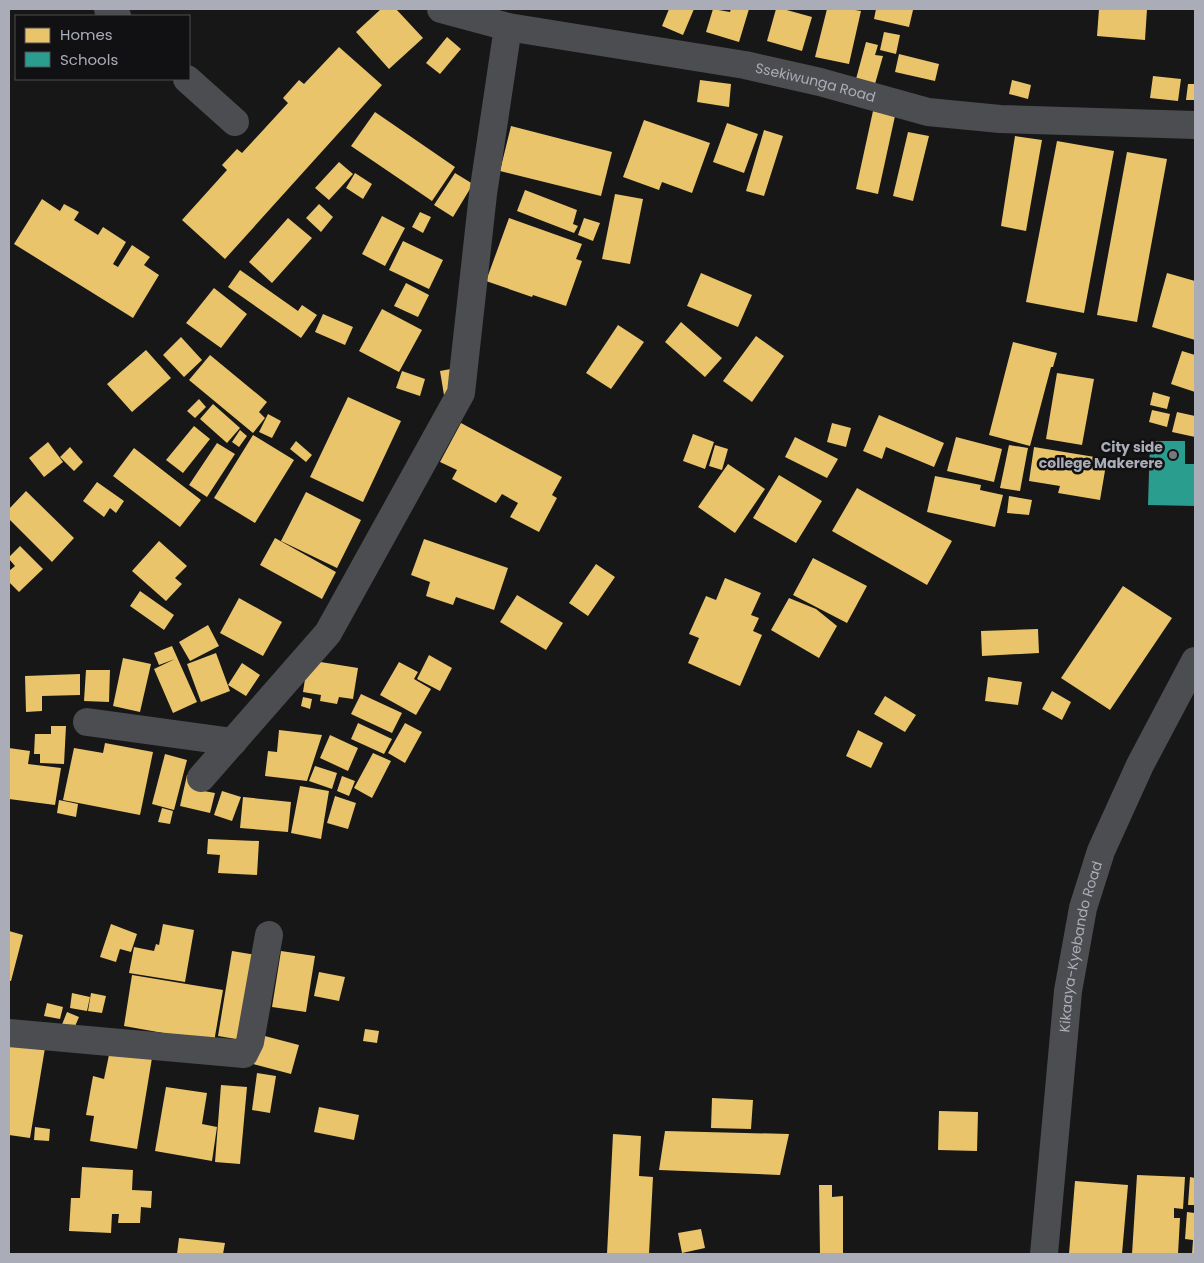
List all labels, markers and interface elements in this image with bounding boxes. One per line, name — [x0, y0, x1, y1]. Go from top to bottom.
legend — [15, 15, 190, 80]
text: Homes — [60, 24, 113, 45]
text: Schools — [60, 49, 118, 70]
street label: Ssekiwunga Road — [753, 58, 878, 107]
place label: City side college Makerere — [1039, 437, 1163, 473]
marker: City side college Makerere — [1167, 449, 1179, 461]
street label: Kikaaya-Kyebando Road — [1054, 858, 1107, 1033]

